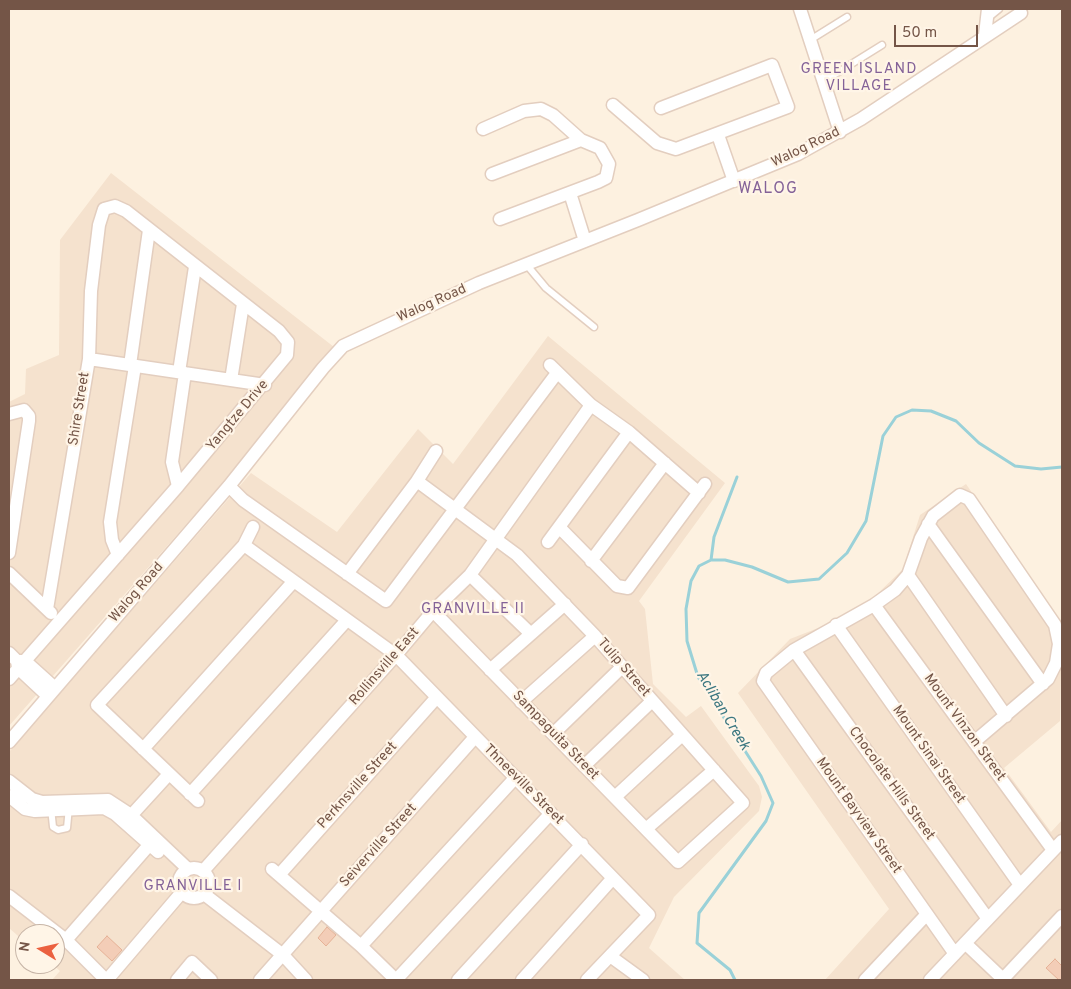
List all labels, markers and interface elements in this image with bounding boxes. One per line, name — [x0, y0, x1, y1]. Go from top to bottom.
scale bar — [896, 15, 980, 47]
text: 50 m — [902, 24, 937, 43]
district label: GREEN ISLAND VILLAGE — [799, 61, 919, 96]
street label: Walog Road — [769, 124, 843, 172]
district label: WALOG — [737, 180, 799, 200]
street label: Walog Road — [395, 281, 469, 327]
street label: Shire Street — [66, 371, 94, 447]
street label: Yangtze Drive — [203, 377, 273, 455]
street label: Walog Road — [106, 560, 168, 626]
district label: GRANVILLE II — [419, 601, 527, 619]
street label: Rollinsville East — [346, 624, 424, 710]
street label: Tulip Street — [593, 635, 653, 701]
water label: Acliban Creek — [691, 668, 753, 754]
street label: Mount Vinzon Street — [920, 671, 1008, 785]
street label: Sampaguita Street — [508, 688, 602, 784]
street label: Mount Sinai Street — [888, 703, 968, 807]
street label: Chocolate Hills Street — [844, 724, 938, 844]
street label: Perknsville Street — [315, 739, 401, 833]
street label: Thneeville Street — [479, 741, 567, 829]
street label: Mount Bayview Street — [812, 755, 904, 877]
street label: Seiverville Street — [337, 801, 421, 891]
district label: GRANVILLE I — [142, 878, 244, 896]
north arrow — [15, 924, 65, 974]
text: N — [16, 940, 35, 953]

